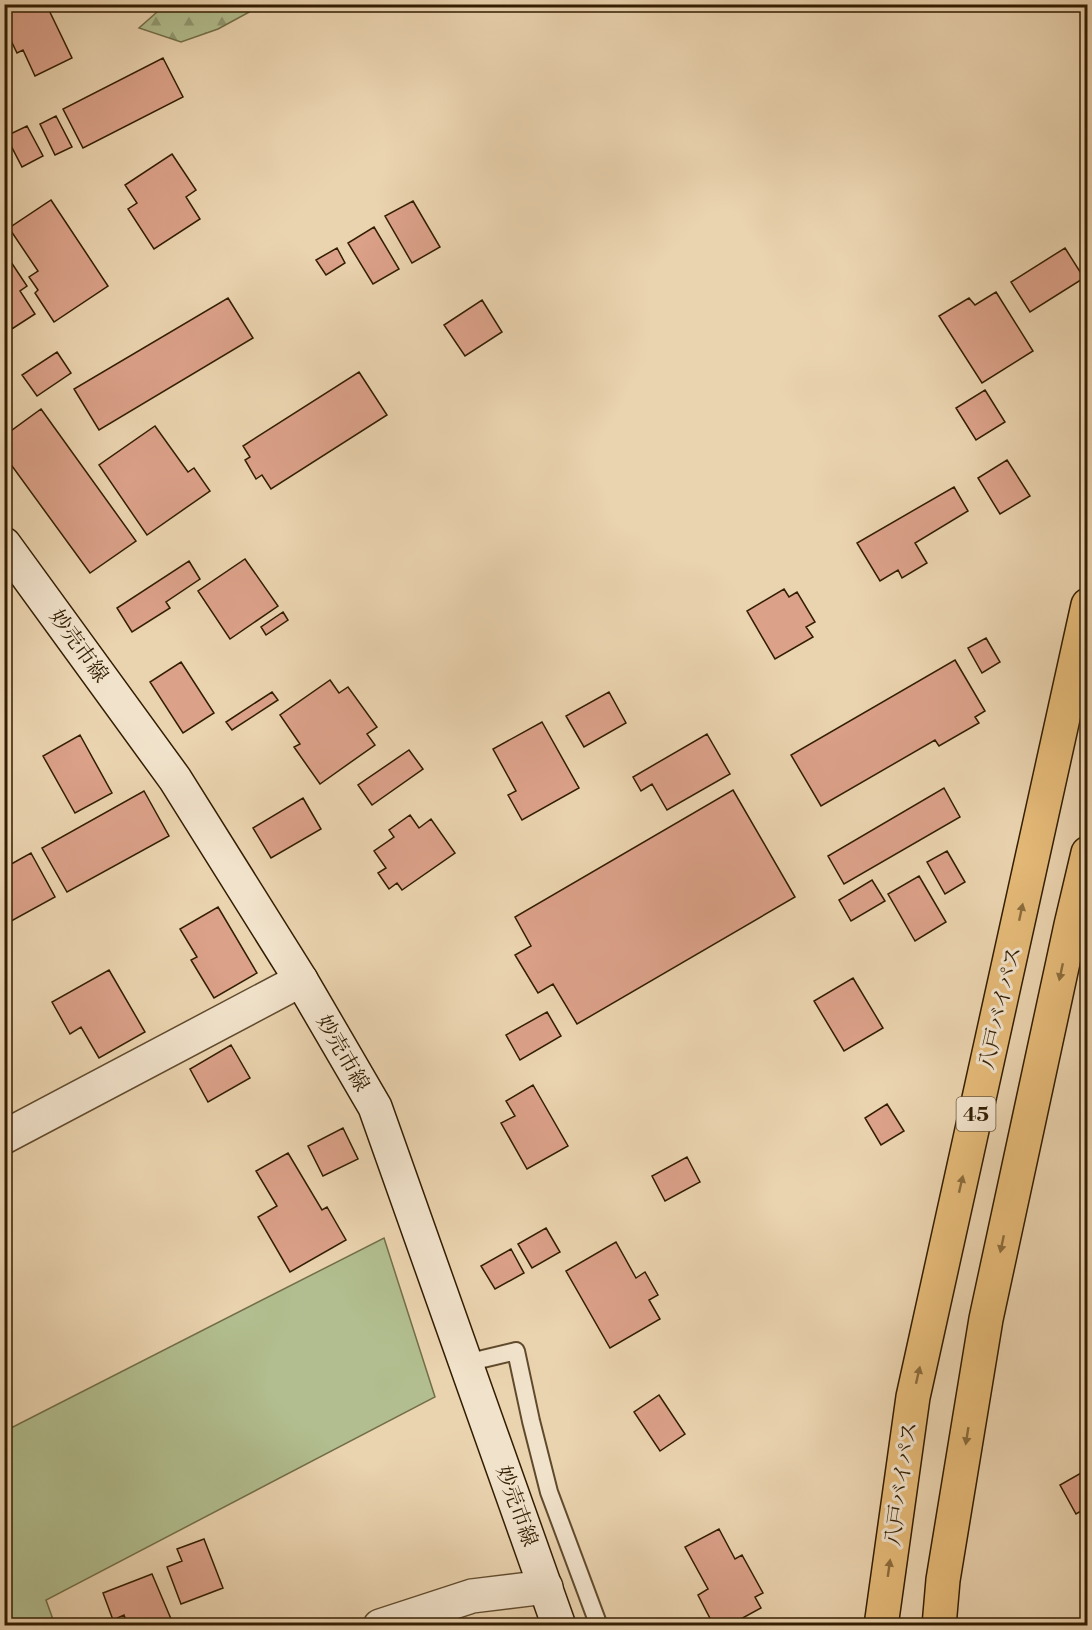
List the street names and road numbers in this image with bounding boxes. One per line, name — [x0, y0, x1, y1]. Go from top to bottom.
street label: 妙売市線 — [43, 605, 113, 688]
street label: 八戸バイパス — [974, 944, 1028, 1072]
street label: 妙売市線 — [310, 1011, 374, 1096]
road number: 45 — [956, 1097, 996, 1131]
street label: 八戸バイパス — [880, 1420, 924, 1548]
street label: 妙売市線 — [489, 1462, 543, 1550]

